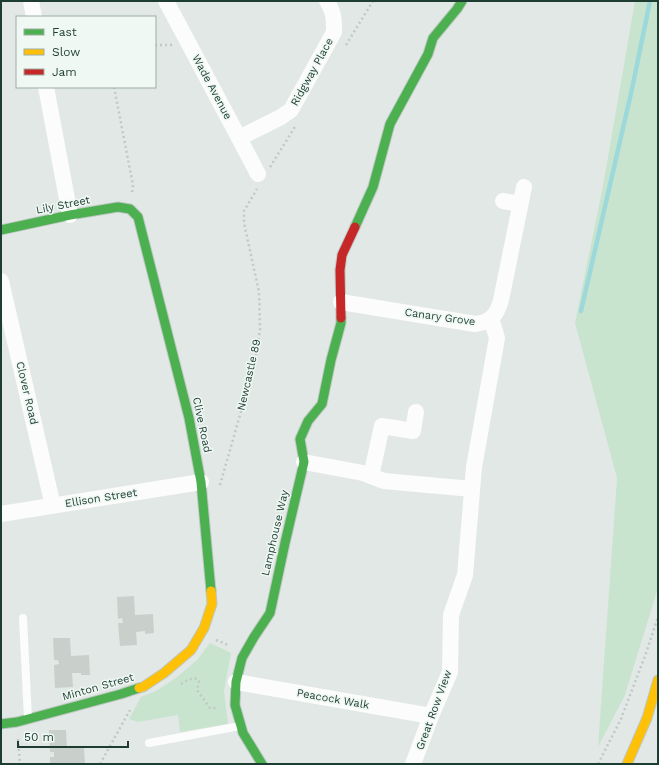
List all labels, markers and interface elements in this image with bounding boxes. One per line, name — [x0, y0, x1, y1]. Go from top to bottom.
legend — [16, 16, 156, 88]
text: Fast — [52, 25, 77, 39]
street label: Ridgway Place — [288, 36, 336, 108]
text: Slow — [52, 45, 80, 59]
street label: Wade Avenue — [189, 52, 235, 122]
text: Jam — [52, 65, 77, 79]
street label: Lily Street — [35, 193, 92, 217]
street label: Canary Grove — [404, 306, 476, 328]
street label: Newcastle 89 — [234, 338, 264, 412]
street label: Clover Road — [13, 360, 41, 426]
street label: Clive Road — [190, 396, 214, 454]
street label: Ellison Street — [64, 486, 138, 510]
street label: Lamphouse Way — [259, 488, 291, 577]
street label: Great Row View — [413, 668, 455, 752]
street label: Minton Street — [61, 670, 136, 703]
street label: Peacock Walk — [296, 686, 370, 712]
scale bar — [18, 723, 128, 749]
text: 50 m — [24, 730, 54, 744]

